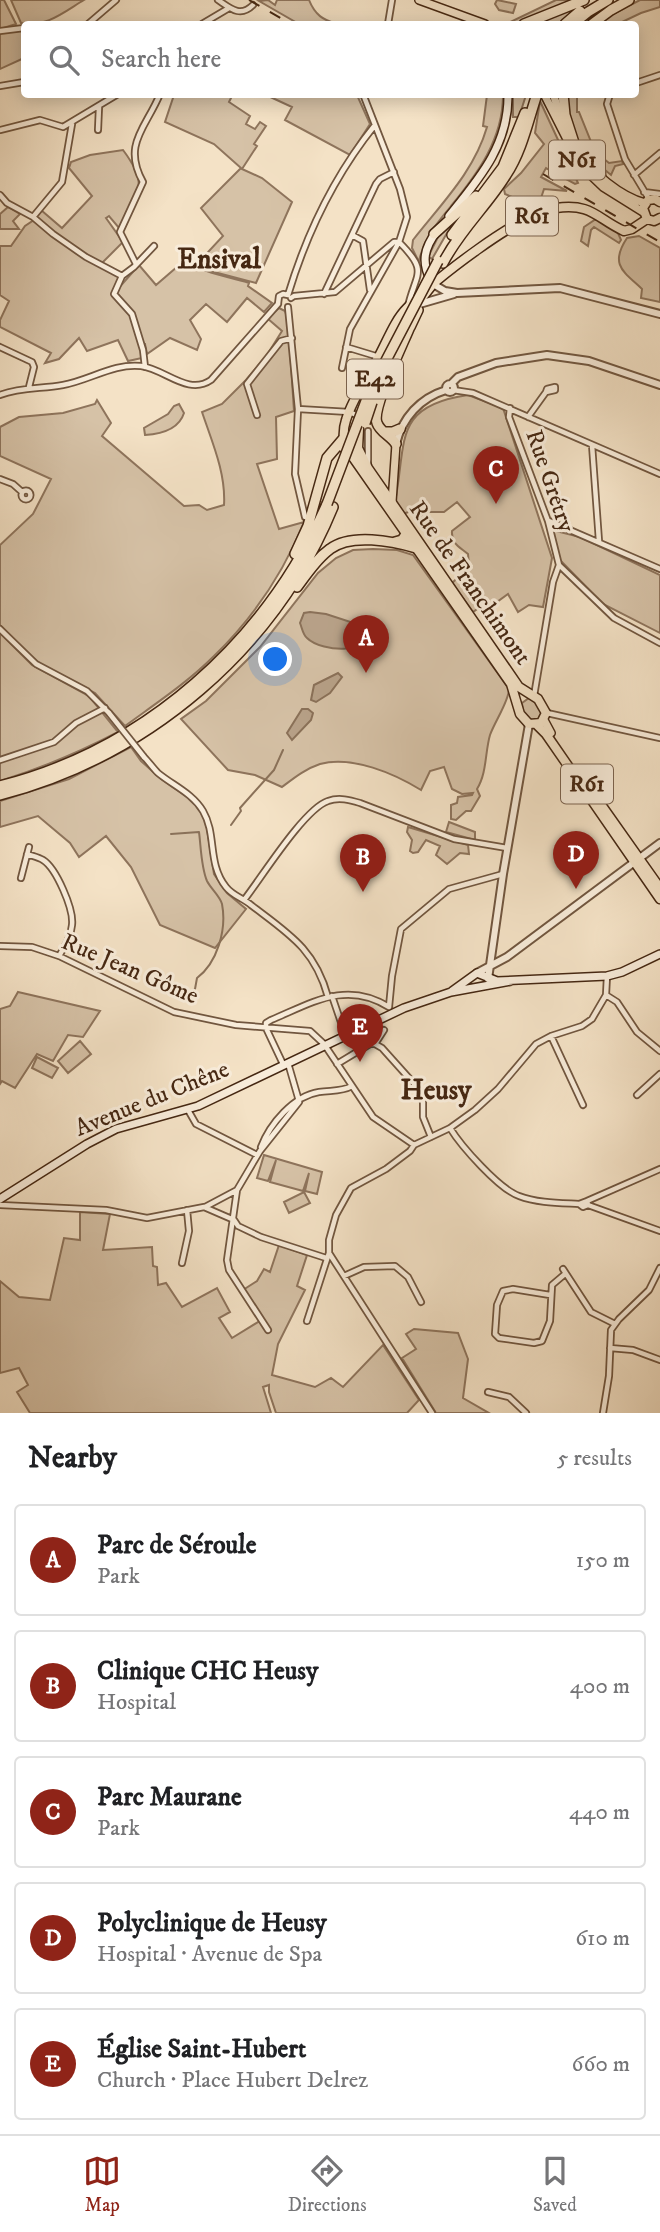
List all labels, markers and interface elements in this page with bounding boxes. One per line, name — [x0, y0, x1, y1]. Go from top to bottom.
search box — [21, 21, 639, 98]
icon: search — [45, 41, 83, 79]
text: Search here — [101, 43, 221, 76]
road number: N61 — [549, 140, 605, 180]
road number: R61 — [506, 196, 558, 236]
district label: Ensival — [177, 242, 261, 277]
road number: E42 — [347, 360, 403, 398]
street label: Rue Grétry — [519, 426, 582, 537]
pin: C — [473, 446, 519, 504]
street label: Rue de Franchimont — [402, 495, 538, 671]
pin: A — [343, 615, 389, 673]
your location — [258, 642, 292, 676]
road number: R61 — [561, 764, 613, 804]
pin: D — [553, 831, 599, 889]
pin: B — [340, 834, 386, 892]
street label: Rue Jean Gôme — [57, 927, 203, 1011]
pin: E — [337, 1004, 383, 1062]
street label: Avenue du Chêne — [70, 1054, 234, 1144]
district label: Heusy — [401, 1073, 472, 1108]
text: Nearby — [28, 1440, 117, 1477]
text: 5 results — [557, 1444, 632, 1473]
text: Parc de Séroule — [97, 1529, 257, 1562]
text: A — [46, 1546, 60, 1575]
text: 150 m — [576, 1546, 630, 1575]
text: Park — [97, 1562, 140, 1591]
text: Clinique CHC Heusy — [97, 1655, 318, 1688]
text: B — [46, 1672, 60, 1701]
text: 400 m — [570, 1672, 630, 1701]
text: Hospital — [97, 1688, 176, 1717]
text: Parc Maurane — [97, 1781, 242, 1814]
text: C — [45, 1798, 61, 1827]
text: 440 m — [569, 1798, 630, 1827]
text: Park — [97, 1814, 140, 1843]
text: Polyclinique de Heusy — [97, 1907, 327, 1940]
text: D — [44, 1924, 62, 1953]
text: 610 m — [575, 1924, 630, 1953]
text: Hospital · Avenue de Spa — [97, 1940, 322, 1969]
text: Église Saint-Hubert — [97, 2033, 306, 2066]
text: E — [45, 2050, 61, 2079]
text: 660 m — [571, 2050, 630, 2079]
text: Church · Place Hubert Delrez — [97, 2066, 368, 2095]
tab: Map — [83, 2152, 121, 2217]
tab: Directions — [288, 2152, 367, 2217]
tab: Saved — [533, 2152, 577, 2217]

